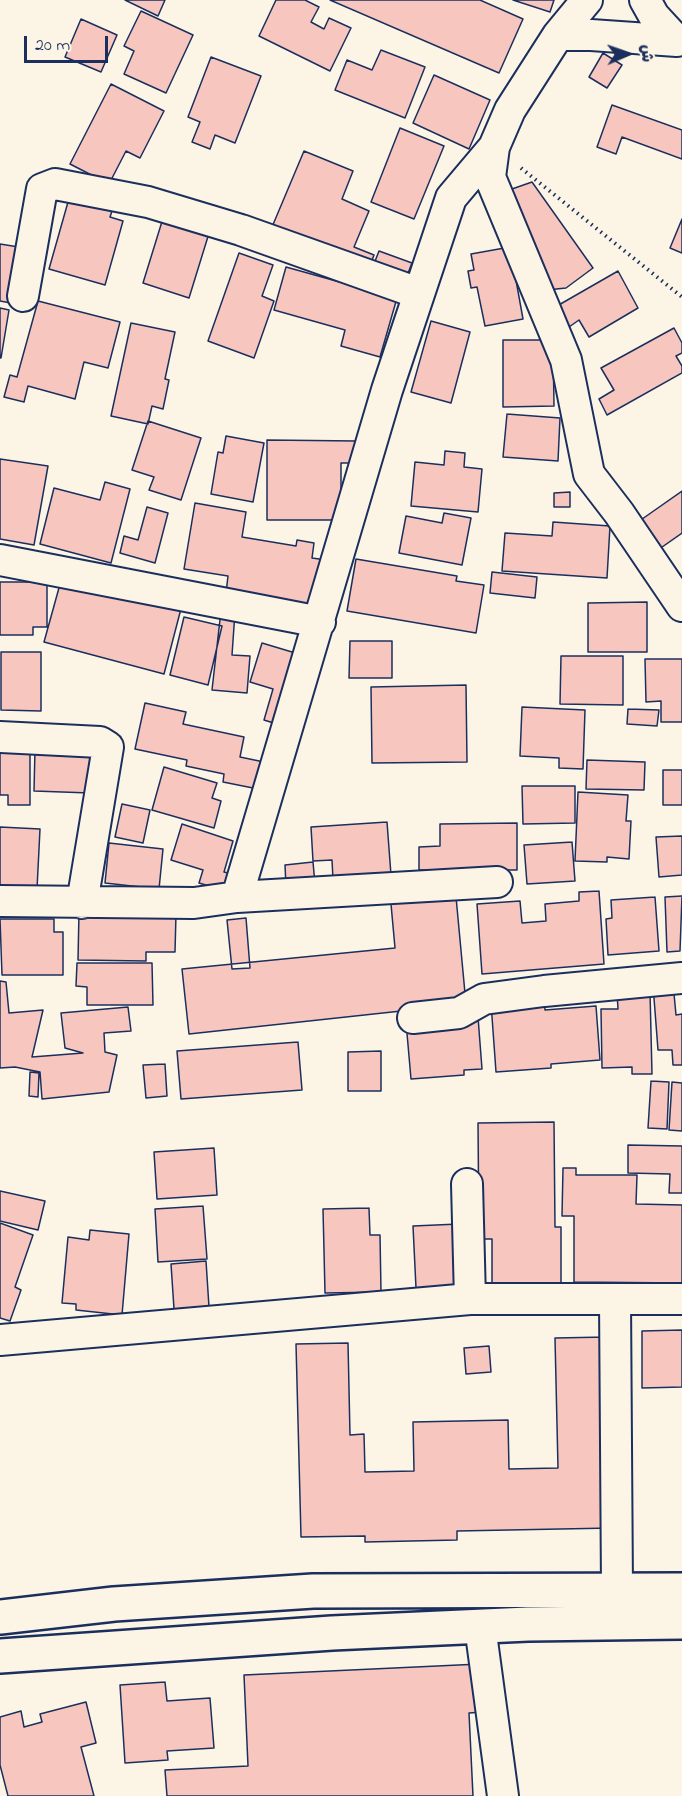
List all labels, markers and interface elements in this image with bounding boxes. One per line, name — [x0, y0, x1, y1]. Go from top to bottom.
scale bar — [27, 24, 111, 62]
north arrow — [598, 24, 658, 84]
text: 20 m — [35, 33, 70, 59]
text: ش — [634, 44, 658, 63]

